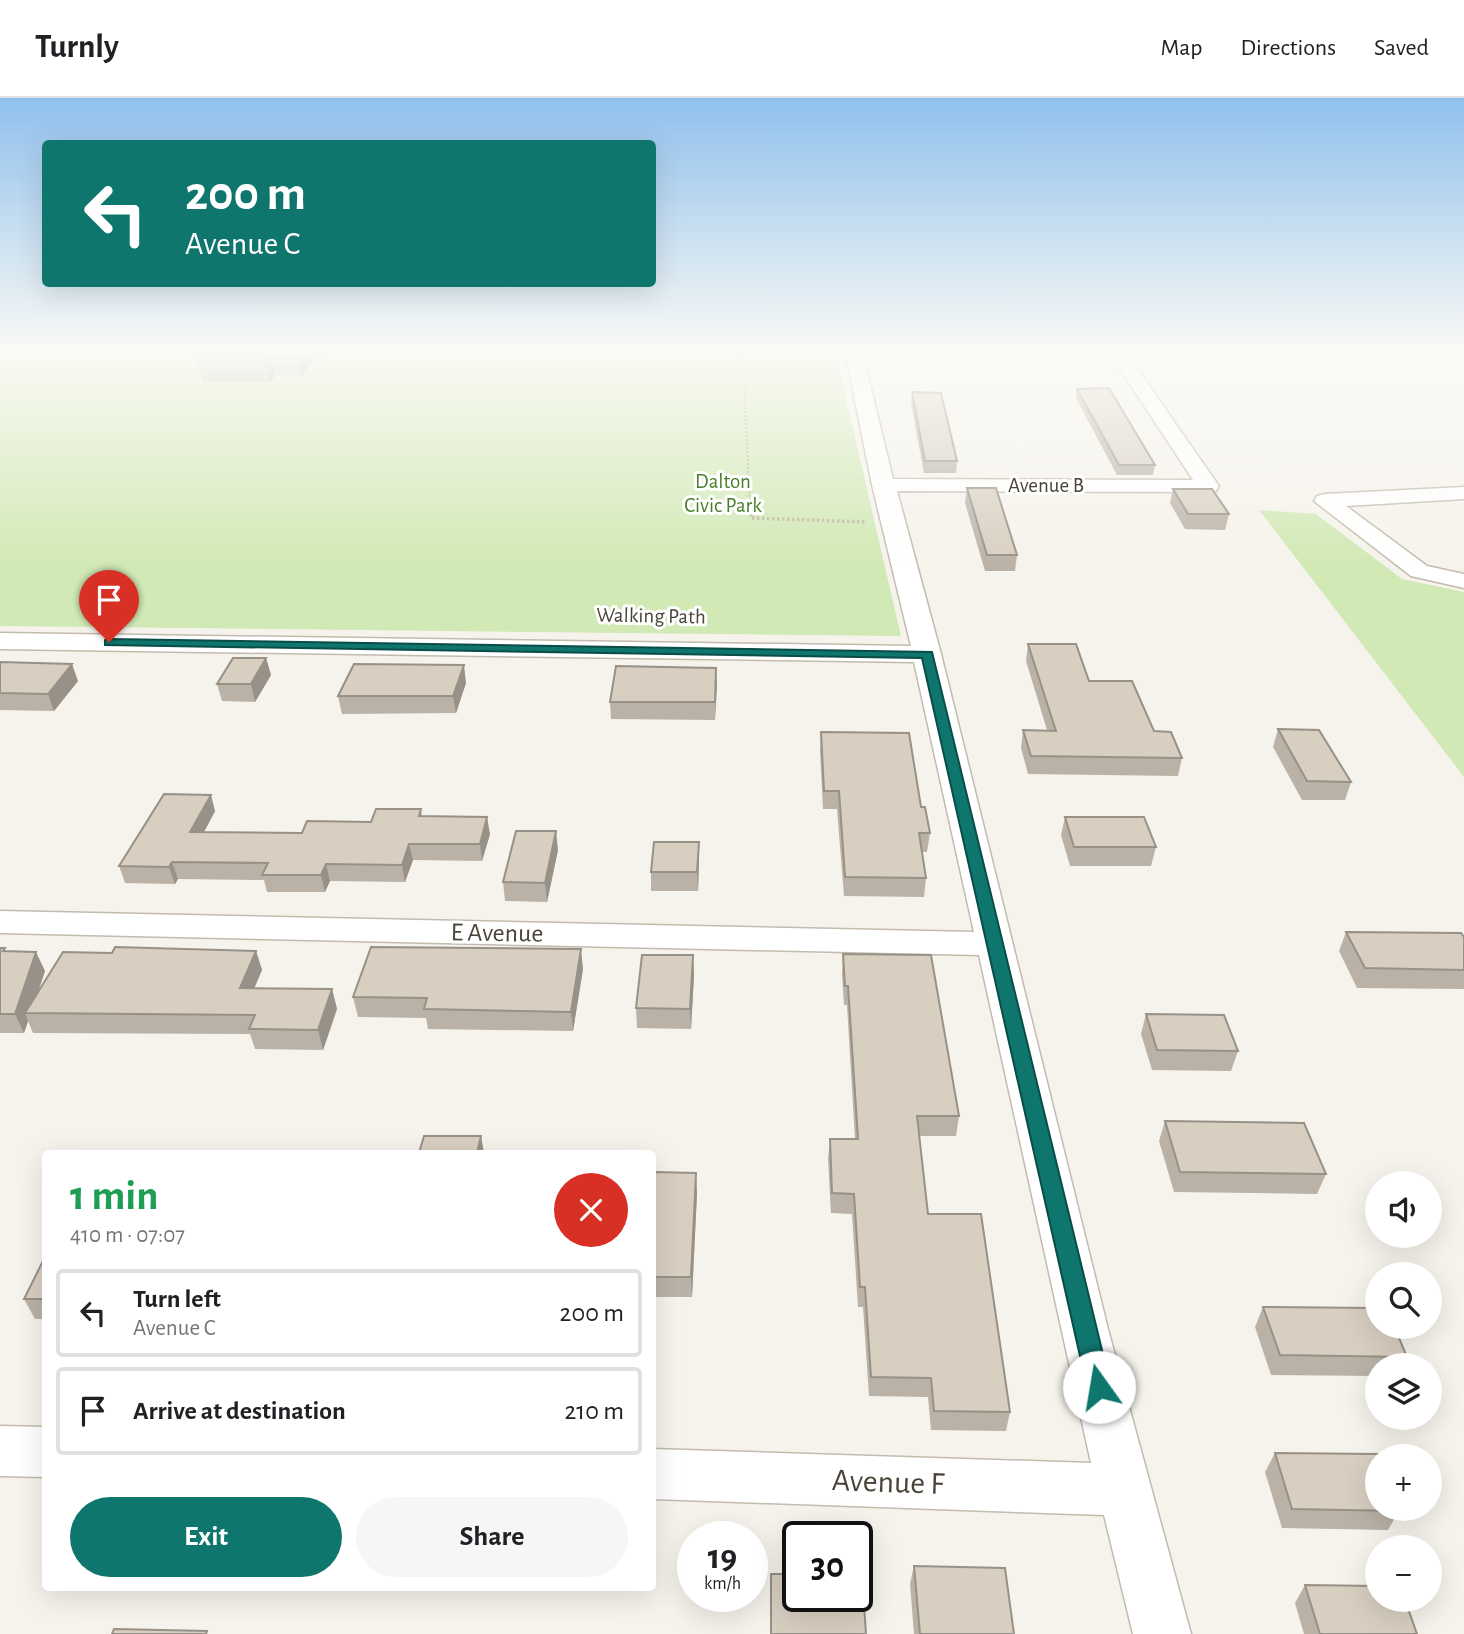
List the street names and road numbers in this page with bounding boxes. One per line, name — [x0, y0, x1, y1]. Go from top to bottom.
street label: Avenue B — [1008, 475, 1084, 496]
street label: Walking Path — [596, 605, 706, 627]
street label: E Avenue — [450, 919, 544, 947]
street label: Avenue F — [831, 1464, 946, 1500]

